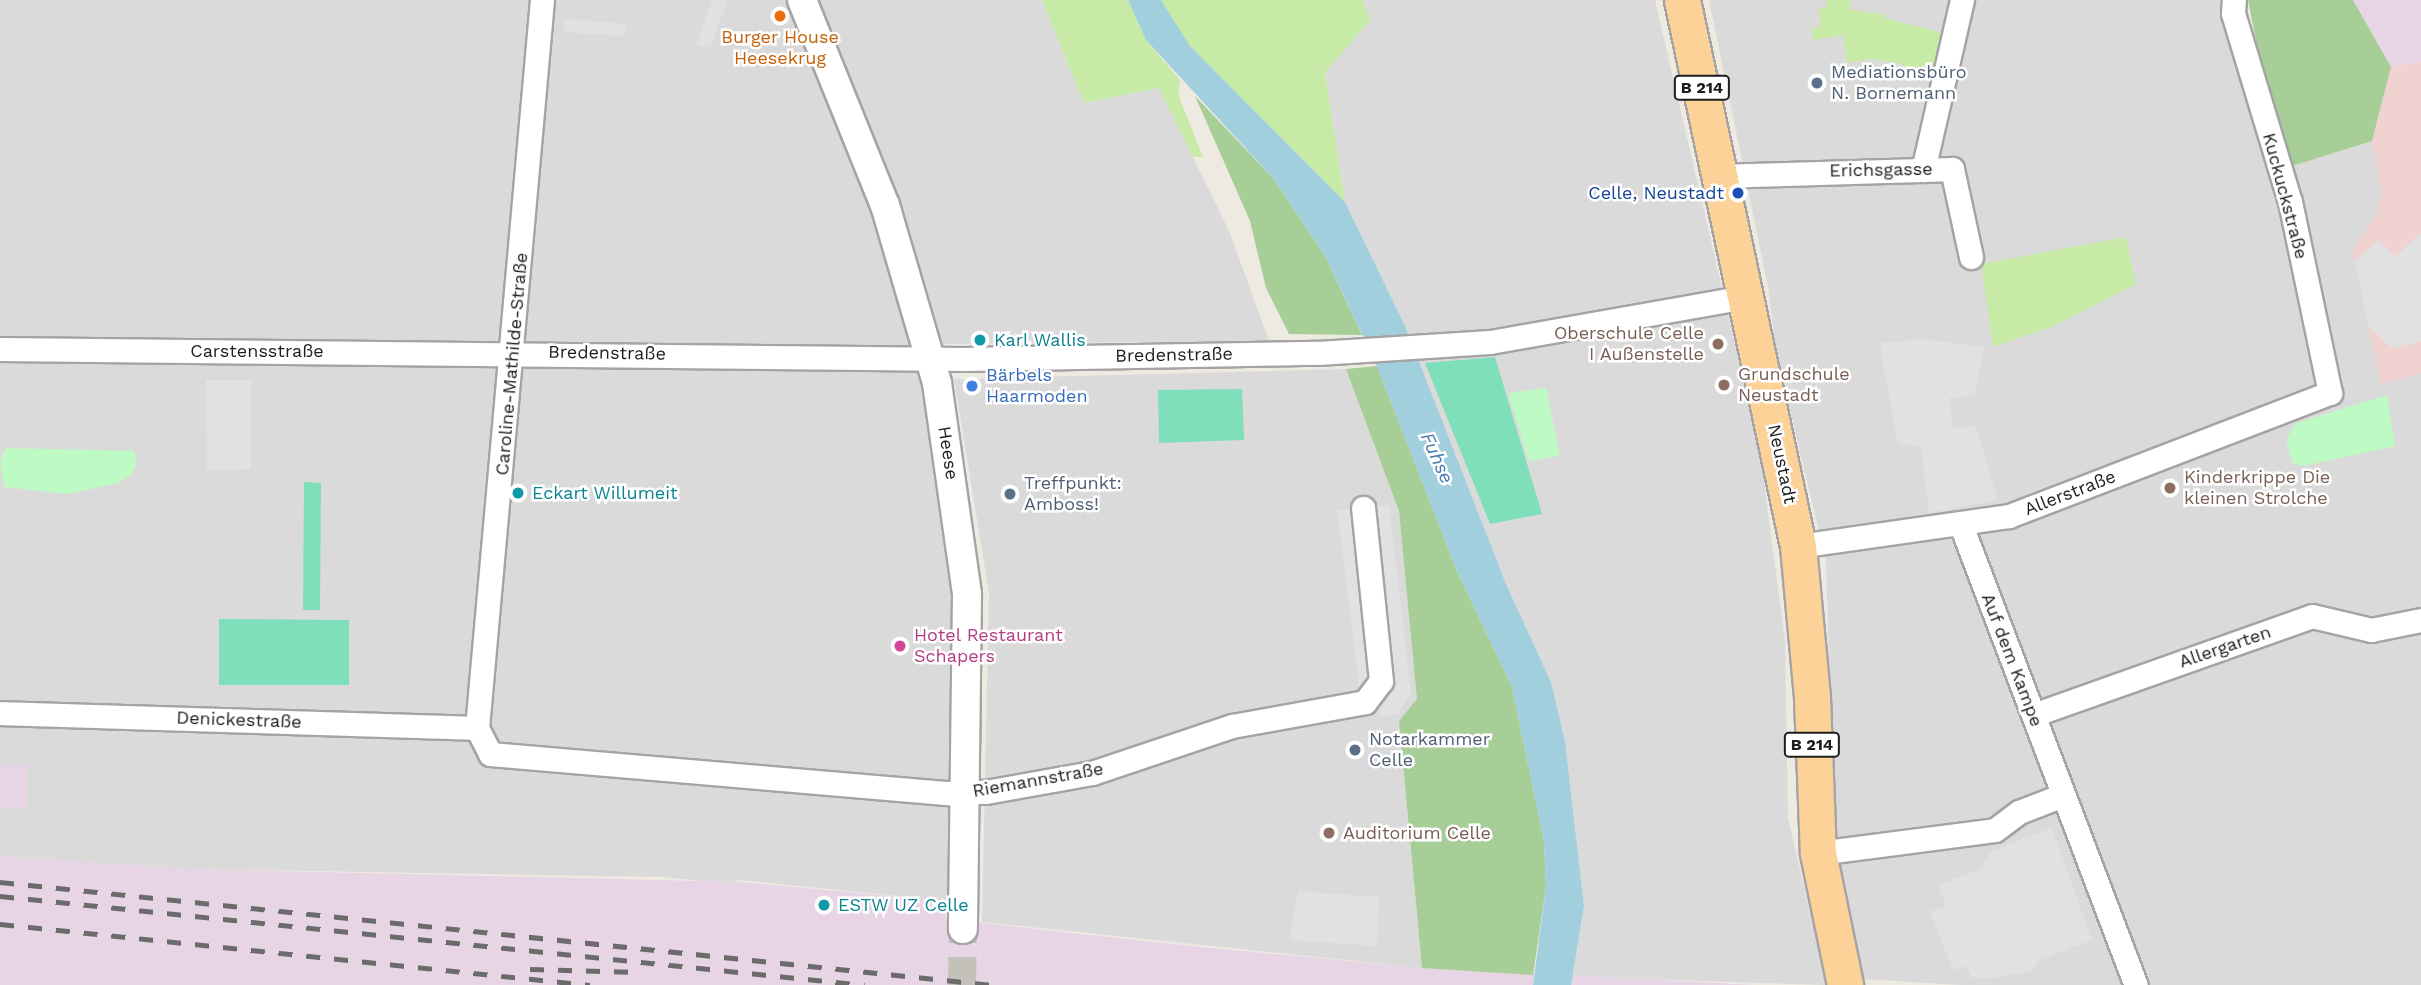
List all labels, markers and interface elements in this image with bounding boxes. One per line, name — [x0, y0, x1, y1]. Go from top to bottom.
marker: Burger House Heesekrug — [772, 8, 788, 24]
place label: Burger House Heesekrug — [721, 27, 839, 70]
place label: Mediationsbüro N. Bornemann — [1831, 62, 1967, 104]
marker: Mediationsbüro N. Bornemann — [1809, 75, 1825, 91]
road number: B 214 — [1672, 76, 1732, 100]
street label: Kuckuckstraße — [2258, 131, 2312, 261]
street label: Erichsgasse — [1829, 158, 1933, 182]
place label: Celle, Neustadt — [1588, 182, 1724, 204]
marker: Celle, Neustadt — [1730, 185, 1746, 201]
street label: Caroline-Mathilde-Straße — [491, 252, 533, 476]
place label: Oberschule Celle I Außenstelle — [1554, 323, 1704, 366]
place label: Karl Wallis — [994, 329, 1087, 351]
marker: Karl Wallis — [972, 332, 988, 348]
marker: Oberschule Celle I Außenstelle — [1710, 336, 1726, 352]
street label: Carstensstraße — [190, 340, 324, 362]
street label: Bredenstraße — [548, 341, 666, 365]
street label: Bredenstraße — [1115, 343, 1233, 367]
place label: Grundschule Neustadt — [1738, 364, 1850, 406]
place label: Bärbels Haarmoden — [986, 365, 1088, 408]
marker: Grundschule Neustadt — [1716, 377, 1732, 393]
marker: Bärbels Haarmoden — [964, 378, 980, 394]
street label: Neustadt — [1763, 422, 1801, 506]
street label: Heese — [933, 425, 963, 481]
water label: Fuhse — [1416, 429, 1458, 487]
street label: Allerstraße — [2021, 466, 2119, 520]
place label: Kinderkrippe Die kleinen Strolche — [2184, 467, 2330, 510]
place label: Treffpunkt: Amboss! — [1024, 473, 1122, 516]
marker: Kinderkrippe Die kleinen Strolche — [2162, 480, 2178, 496]
place label: Eckart Willumeit — [532, 482, 678, 504]
marker: Eckart Willumeit — [510, 485, 526, 501]
marker: Treffpunkt: Amboss! — [1002, 486, 1018, 502]
street label: Auf dem Kampe — [1977, 590, 2047, 730]
street label: Allergarten — [2176, 621, 2274, 673]
place label: Hotel Restaurant Schapers — [914, 625, 1063, 668]
marker: Hotel Restaurant Schapers — [892, 638, 908, 654]
street label: Denickestraße — [176, 707, 302, 733]
place label: Notarkammer Celle — [1369, 729, 1490, 772]
road number: B 214 — [1782, 732, 1842, 758]
marker: Notarkammer Celle — [1347, 742, 1363, 758]
street label: Riemannstraße — [971, 758, 1105, 802]
place label: Auditorium Celle — [1343, 822, 1491, 844]
marker: Auditorium Celle — [1321, 825, 1337, 841]
place label: ESTW UZ Celle — [838, 894, 969, 916]
marker: ESTW UZ Celle — [816, 897, 832, 913]

